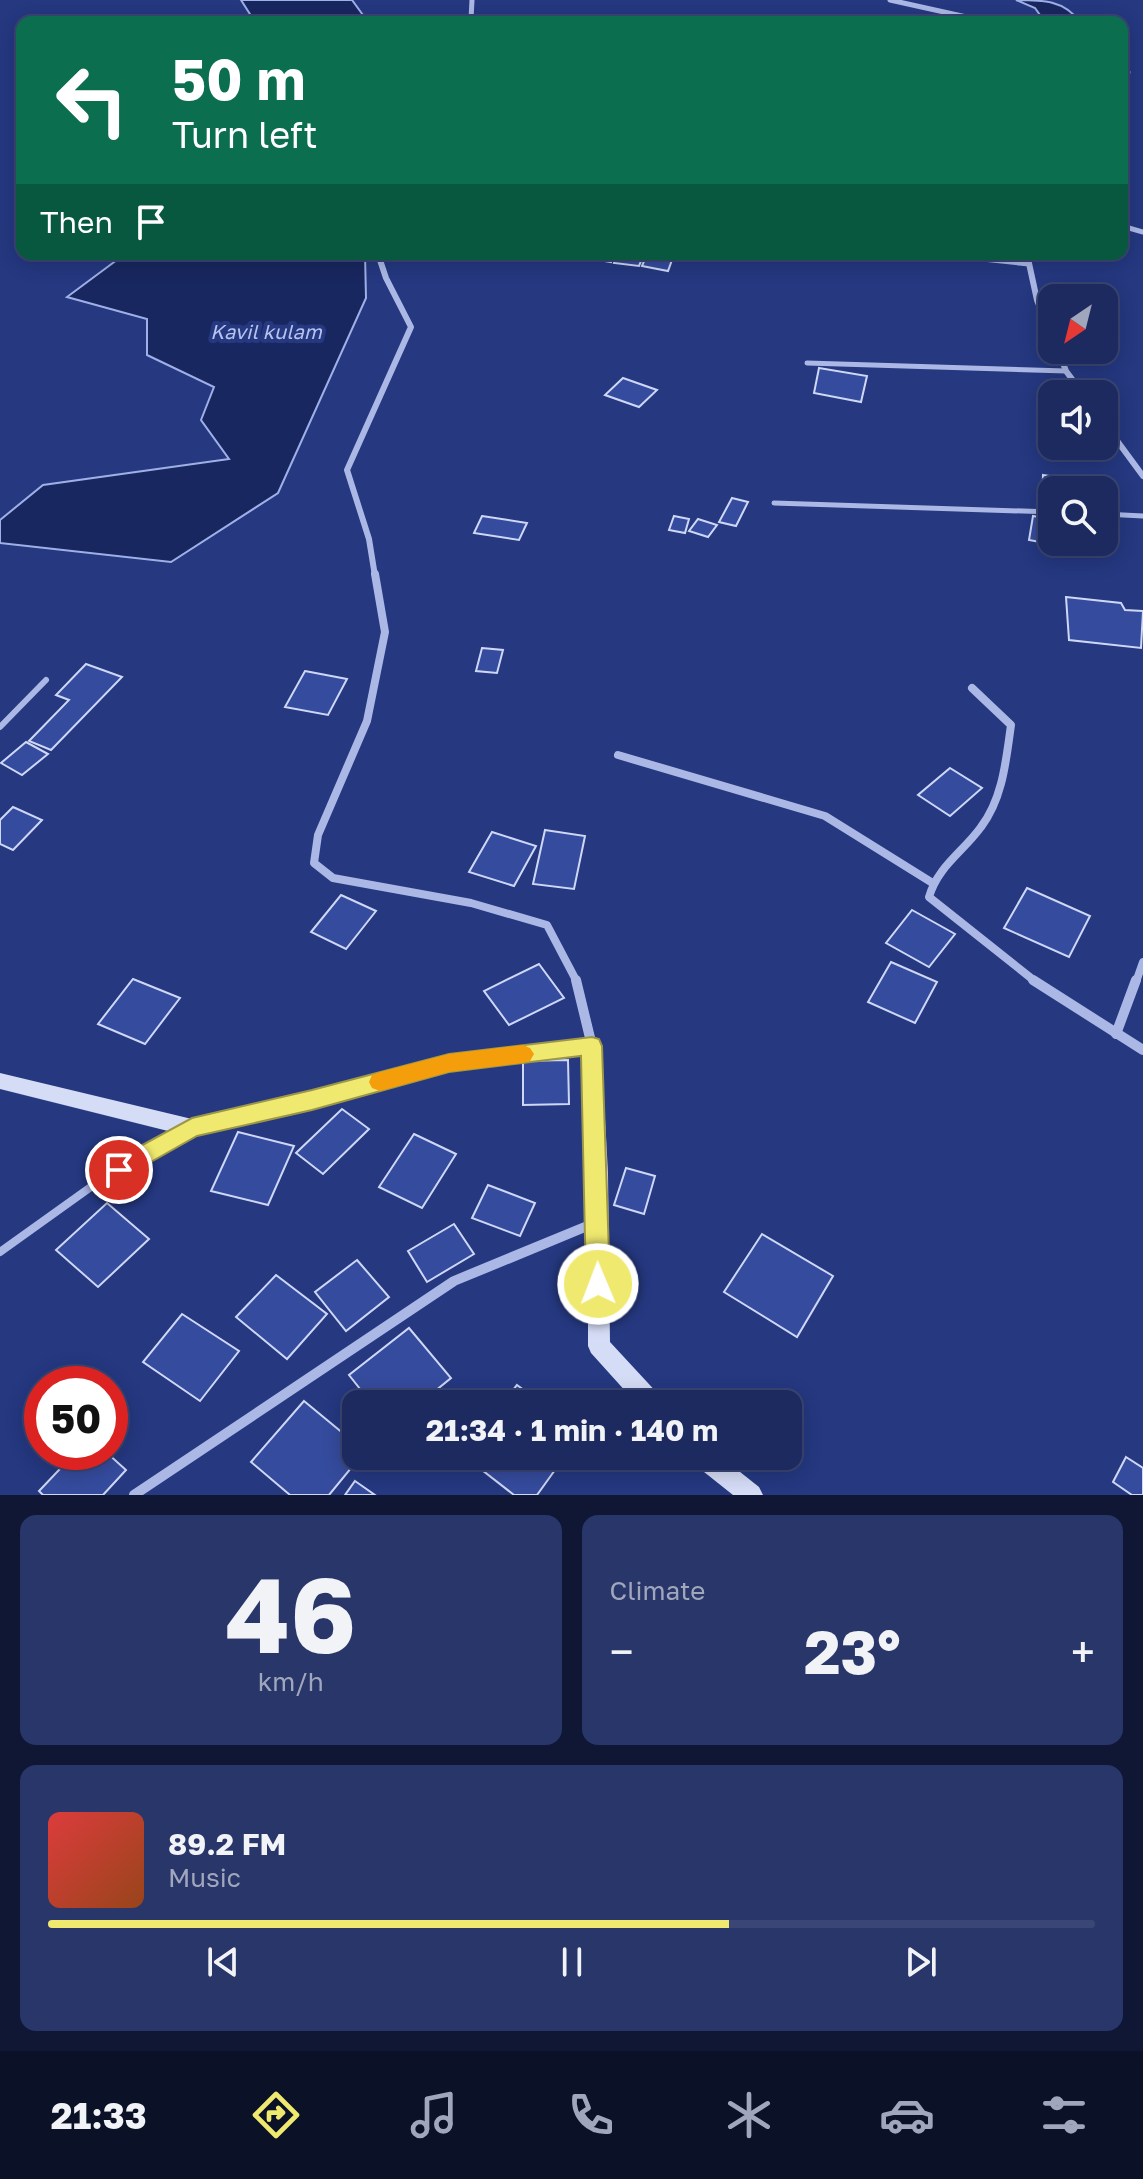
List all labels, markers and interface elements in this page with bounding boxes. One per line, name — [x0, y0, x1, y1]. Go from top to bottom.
text: 50 m — [172, 45, 306, 112]
icon: left — [40, 48, 144, 152]
text: Turn left — [172, 113, 318, 156]
icon: arrive — [129, 200, 173, 244]
text: Then — [40, 204, 113, 240]
north arrow — [1038, 284, 1118, 364]
map controls — [1038, 284, 1118, 556]
water label: Kavil kulam — [210, 319, 323, 343]
button: sound — [1038, 380, 1118, 460]
button: search — [1038, 476, 1118, 556]
pin — [85, 1136, 153, 1204]
icon: arrive — [97, 1148, 141, 1192]
position arrow — [556, 1242, 640, 1326]
speed limit sign: 50 — [24, 1366, 128, 1470]
text: 21:34 · 1 min · 140 m — [426, 1412, 718, 1448]
text: 46 — [225, 1551, 356, 1676]
text: Climate — [610, 1575, 705, 1606]
text: 23° — [804, 1615, 901, 1687]
text: − — [610, 1625, 634, 1678]
text: + — [1071, 1625, 1095, 1678]
text: km/h — [258, 1666, 324, 1697]
text: 89.2 FM — [168, 1826, 286, 1862]
text: Music — [168, 1862, 241, 1893]
icon: previous — [201, 1940, 245, 1984]
icon: pause — [550, 1940, 594, 1984]
icon: next — [899, 1940, 943, 1984]
icon: directions — [248, 2087, 304, 2143]
icon: music — [406, 2087, 462, 2143]
icon: phone — [563, 2087, 619, 2143]
icon: climate — [721, 2087, 777, 2143]
icon: car — [879, 2087, 935, 2143]
icon: filters — [1036, 2087, 1092, 2143]
text: 21:33 — [51, 2094, 147, 2137]

